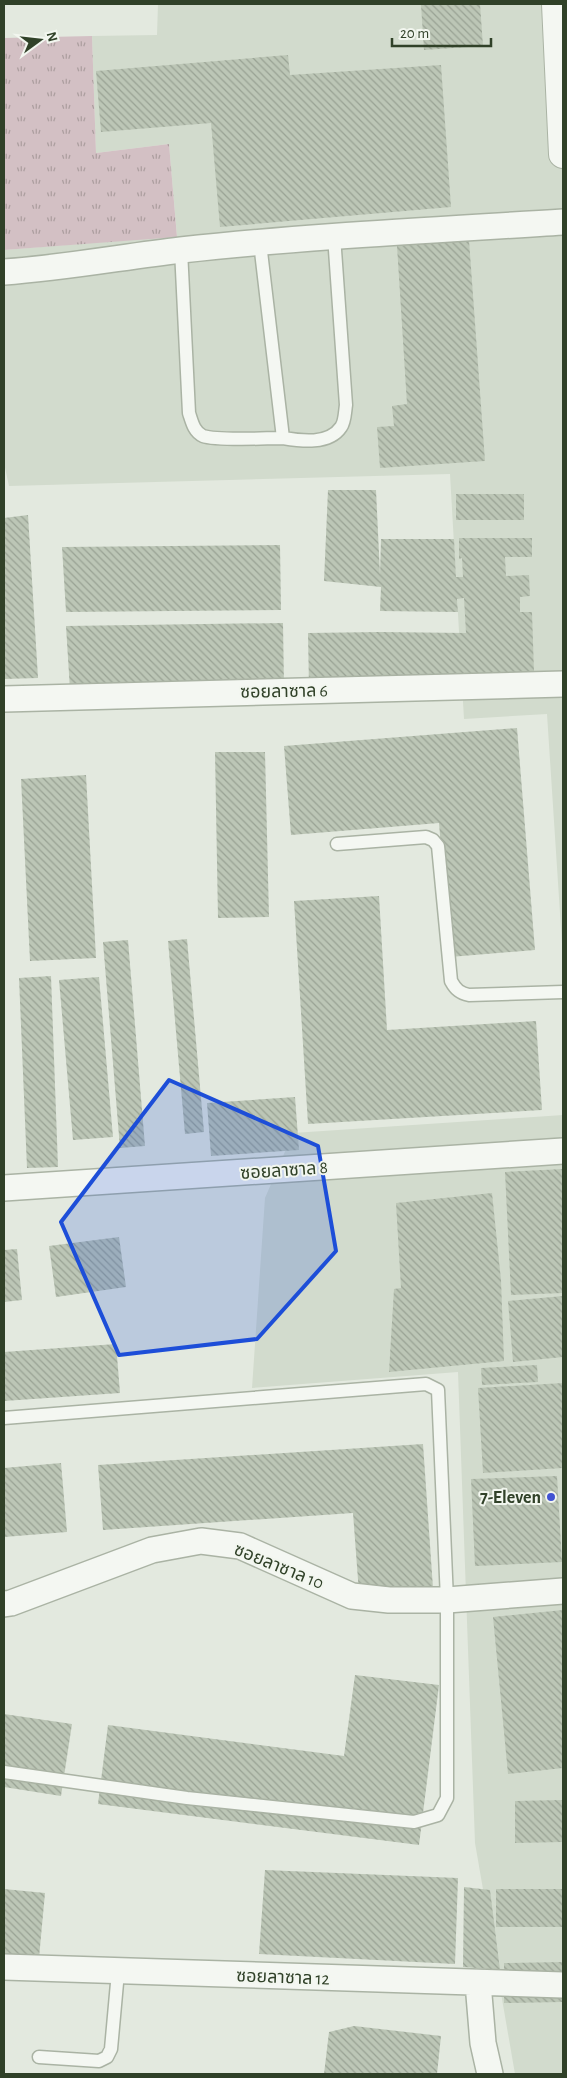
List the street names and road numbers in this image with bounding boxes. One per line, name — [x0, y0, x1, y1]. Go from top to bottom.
street label: ซอยลาซาล 6 — [240, 682, 328, 702]
street label: ซอยลาซาล 8 — [240, 1159, 328, 1183]
street label: ซอยลาซาล 10 — [231, 1541, 326, 1593]
street label: ซอยลาซาล 12 — [236, 1967, 330, 1989]

